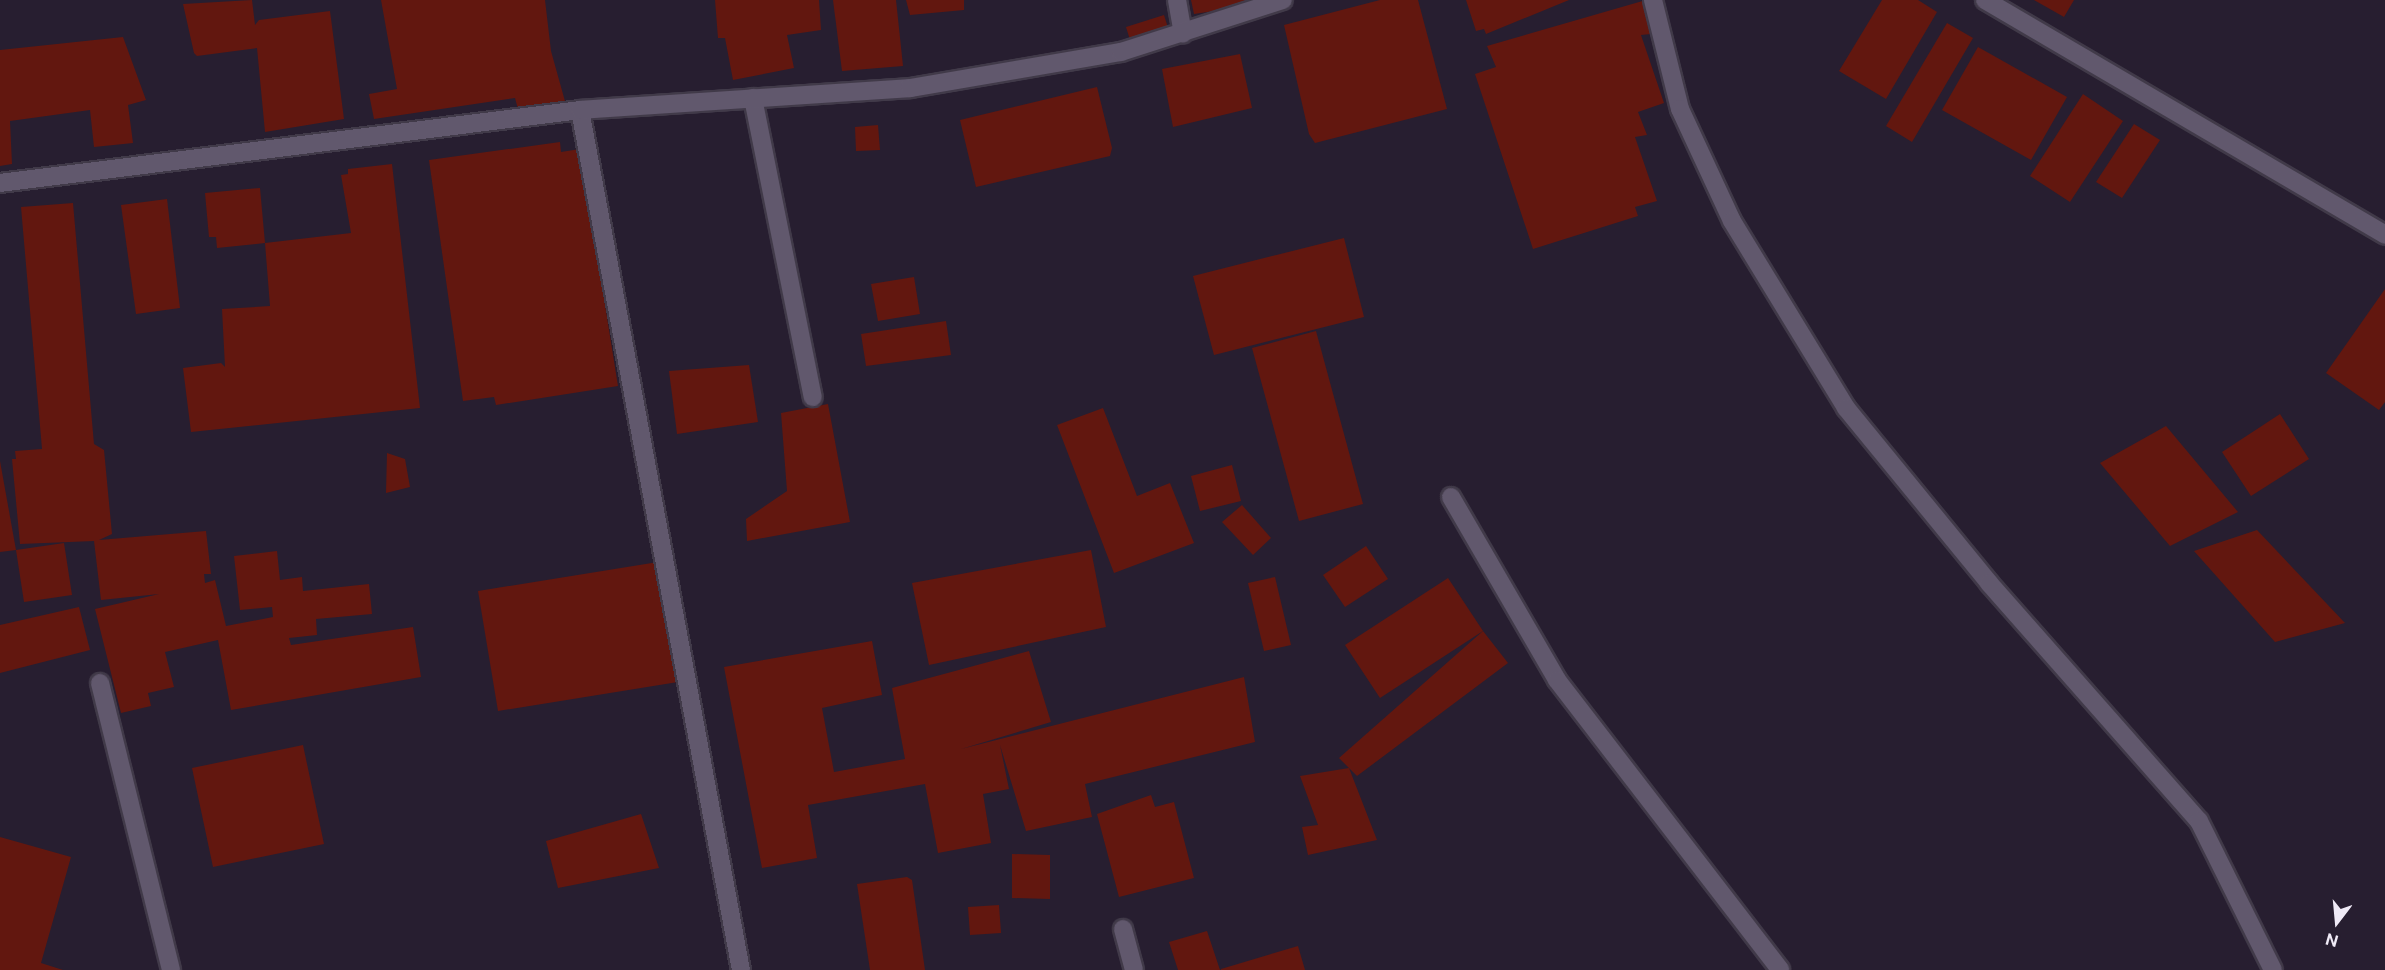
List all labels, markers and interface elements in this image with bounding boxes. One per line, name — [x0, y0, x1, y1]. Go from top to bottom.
north arrow — [2307, 892, 2367, 952]
text: N — [2323, 929, 2341, 951]

